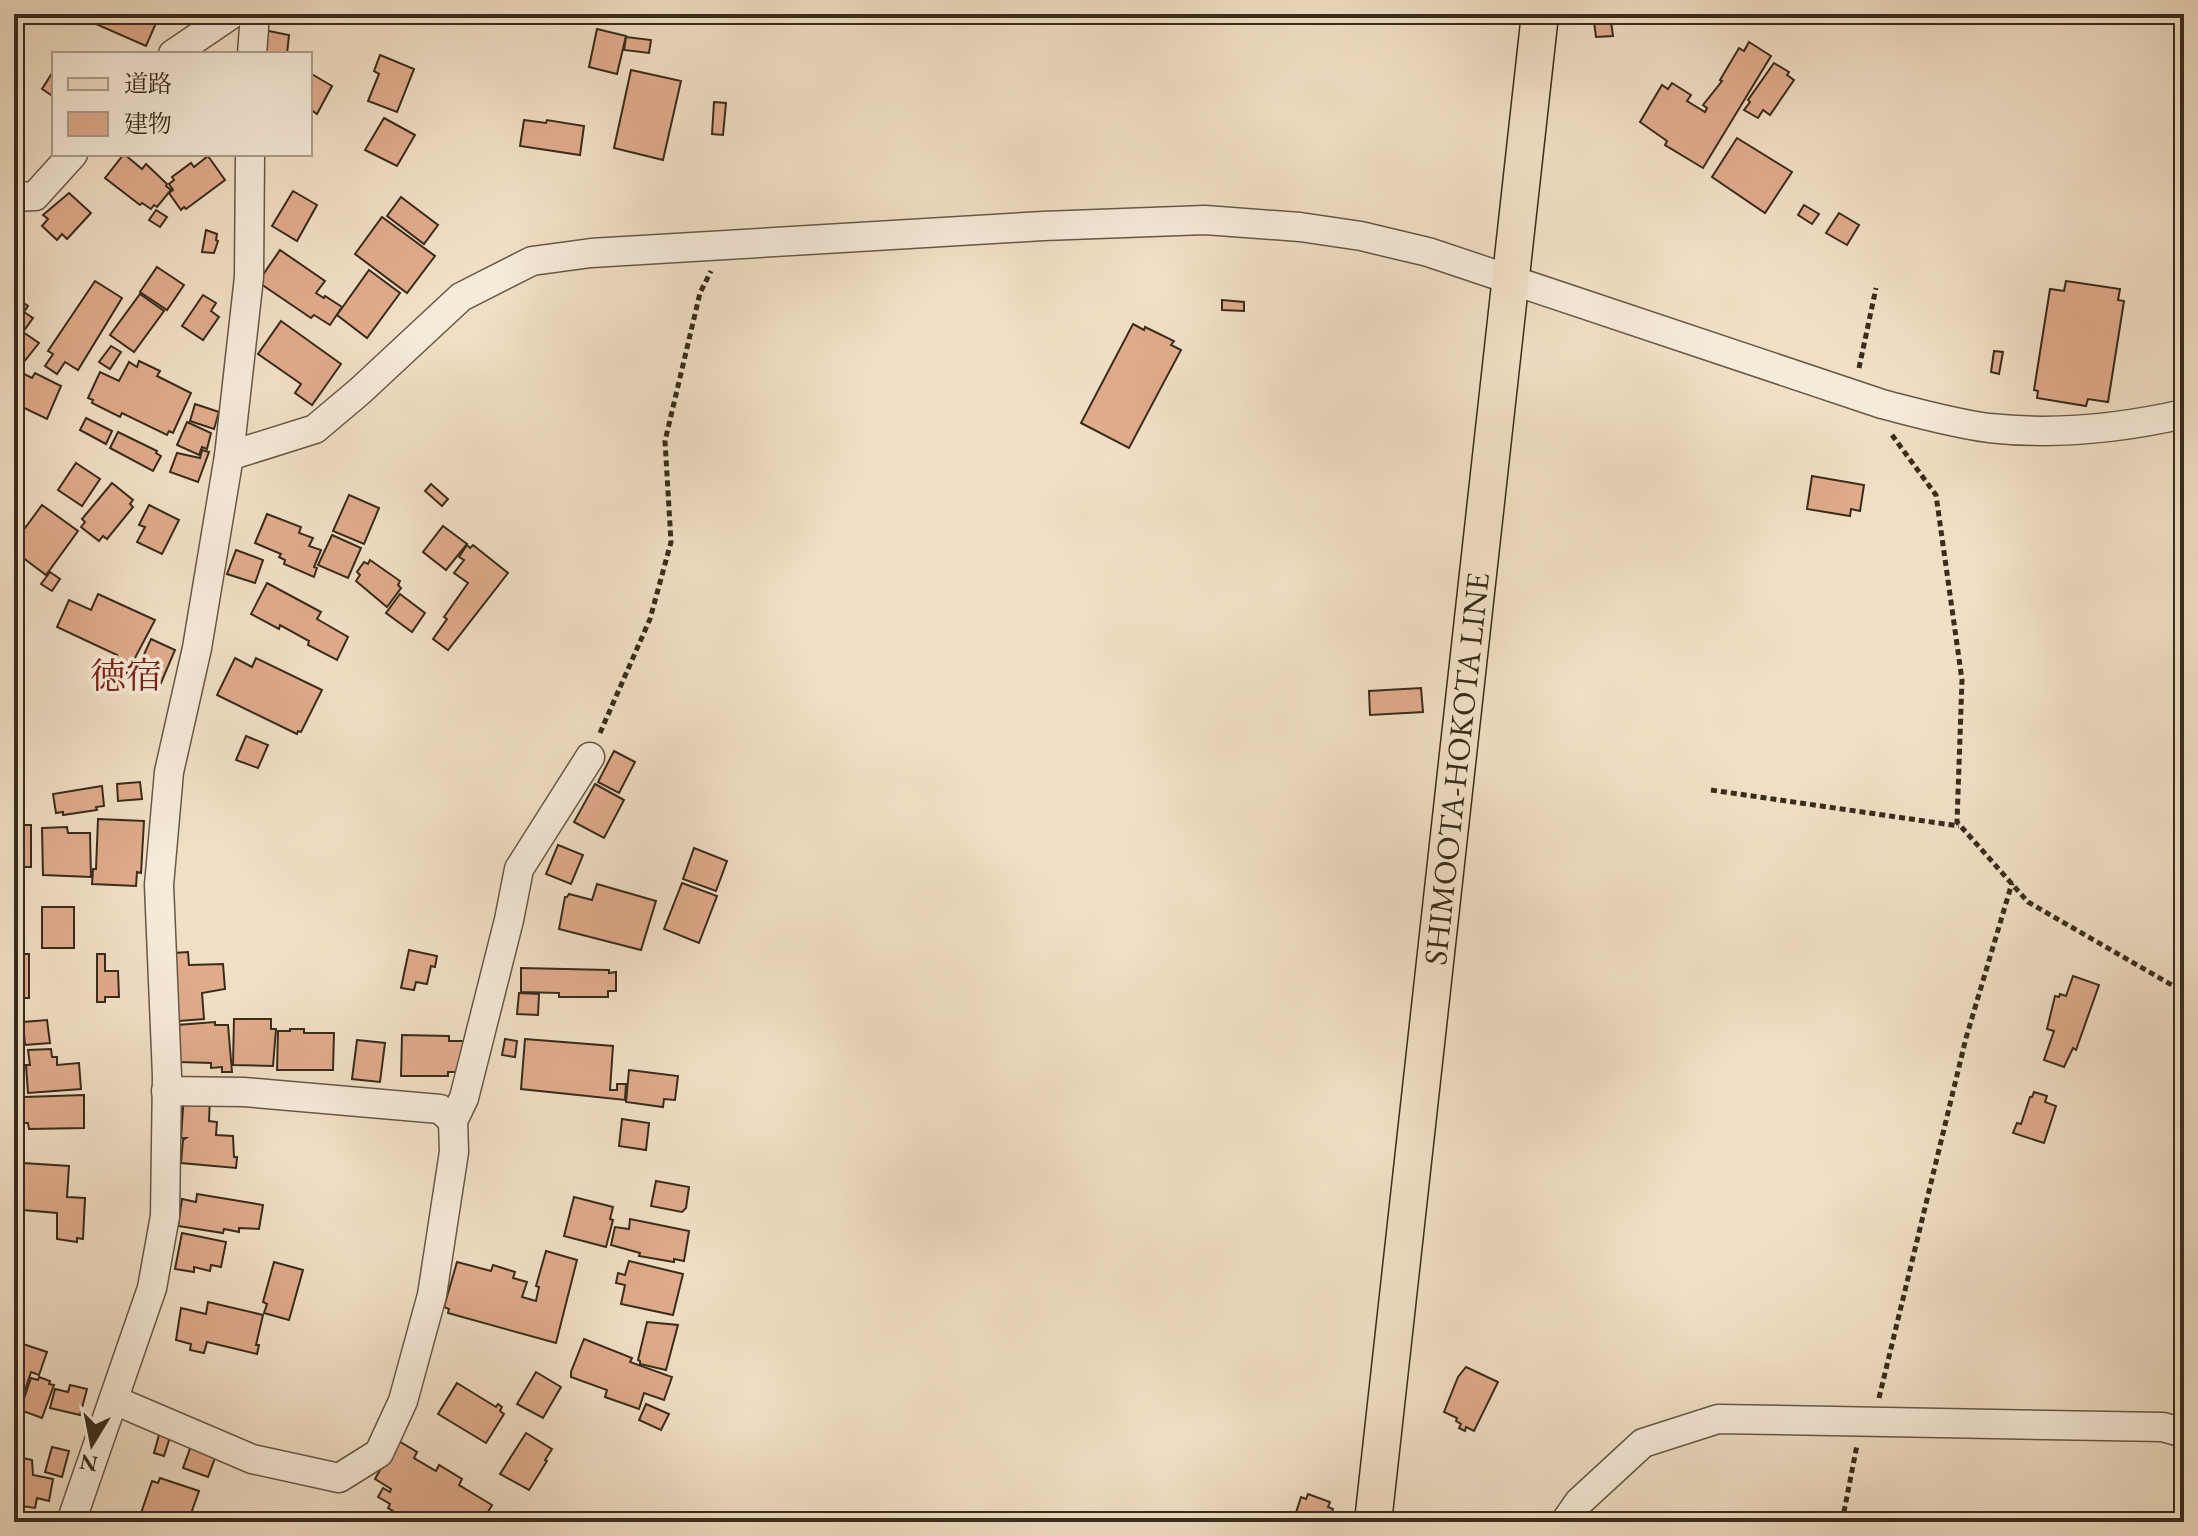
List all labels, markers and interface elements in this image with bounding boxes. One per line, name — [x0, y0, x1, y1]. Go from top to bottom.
legend — [52, 52, 312, 156]
text: 道路 — [124, 68, 172, 99]
text: 建物 — [124, 108, 172, 139]
street label: SHIMOOTA-HOKOTA LINE — [1414, 570, 1499, 967]
district label: 徳宿 — [90, 652, 162, 699]
north arrow — [52, 1404, 132, 1484]
text: N — [77, 1447, 100, 1479]

